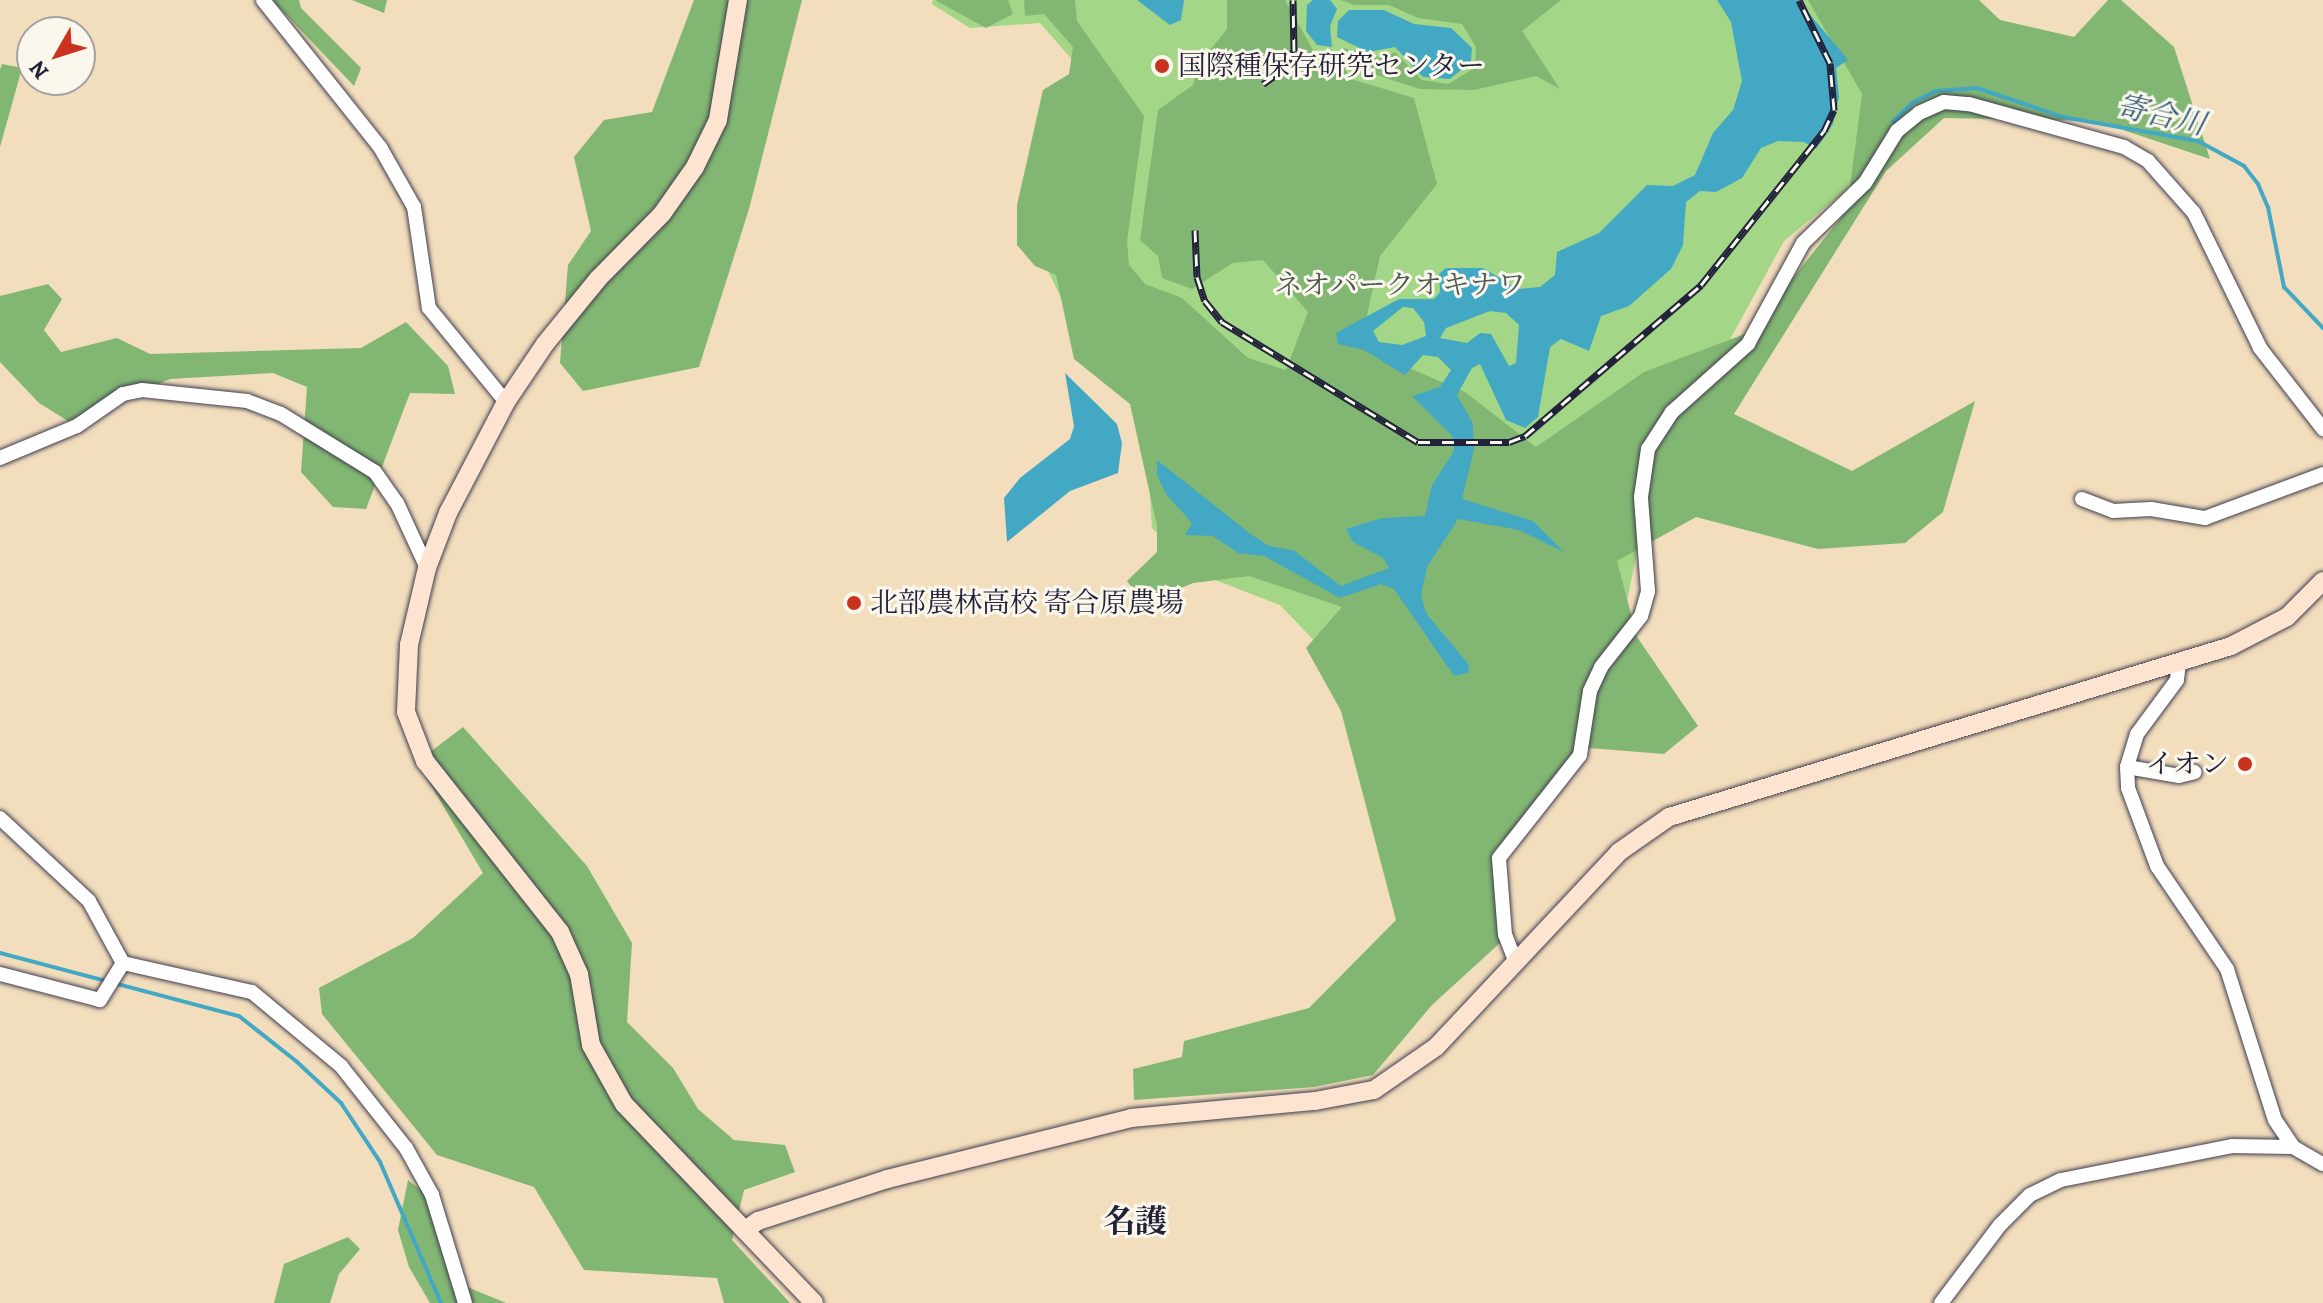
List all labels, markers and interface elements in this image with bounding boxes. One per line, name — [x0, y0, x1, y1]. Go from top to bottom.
north arrow — [16, 16, 96, 96]
place label: 国際種保存研究センター — [1178, 49, 1486, 83]
text: N — [22, 54, 56, 86]
marker: 国際種保存研究センター — [1153, 57, 1171, 75]
water label: 寄合川 — [2113, 87, 2209, 143]
park label: ネオパークオキナワ — [1274, 268, 1526, 302]
place label: 北部農林高校 寄合原農場 — [870, 586, 1184, 620]
marker: 北部農林高校 寄合原農場 — [845, 594, 863, 612]
place label: イオン — [2145, 747, 2229, 781]
marker: イオン — [2236, 755, 2254, 773]
district label: 名護 — [1103, 1202, 1167, 1240]

